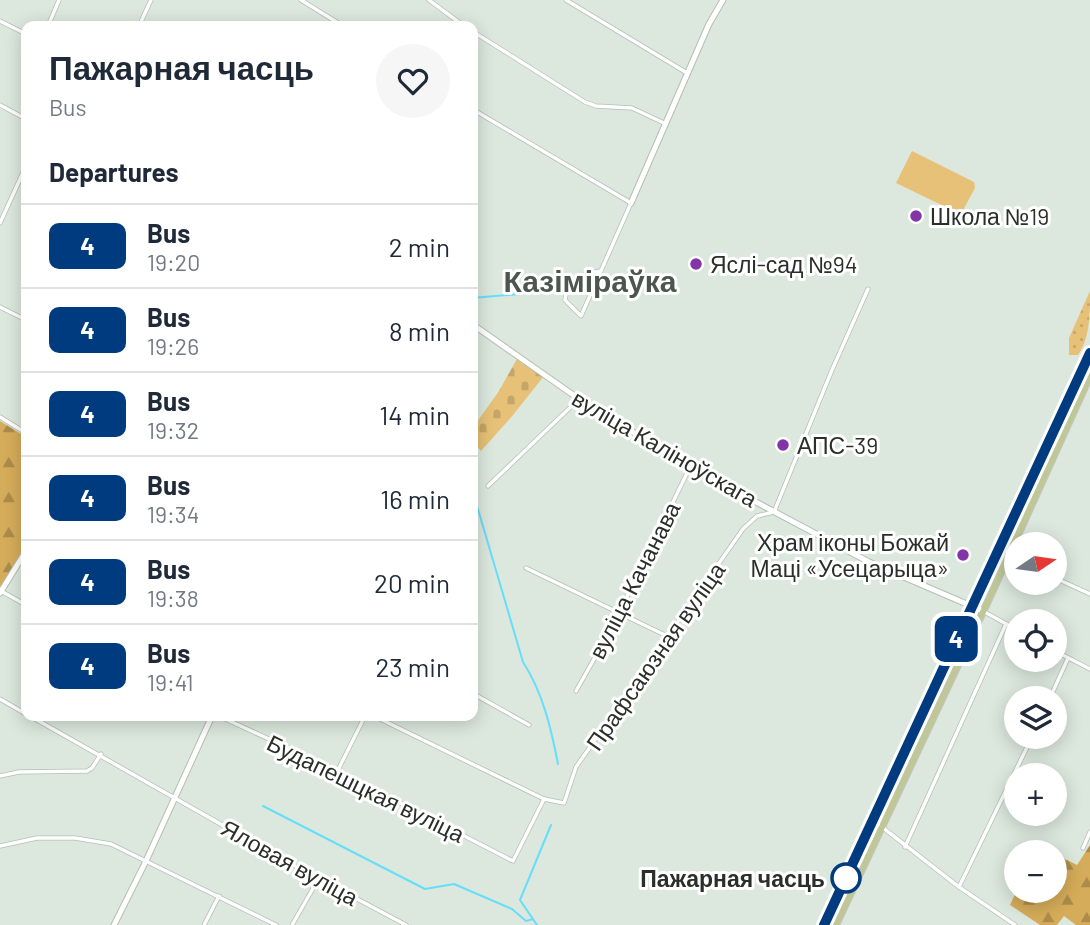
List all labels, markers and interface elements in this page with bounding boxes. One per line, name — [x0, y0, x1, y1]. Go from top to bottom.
button: heart — [376, 44, 450, 118]
text: Пажарная часць — [49, 47, 314, 87]
text: Bus — [49, 93, 87, 121]
text: Departures — [49, 156, 179, 187]
place label: Школа №19 — [930, 202, 1049, 230]
marker: Школа №19 — [908, 208, 924, 224]
text: Bus — [147, 217, 190, 248]
text: 4 — [80, 231, 95, 260]
text: 2 min — [389, 231, 450, 262]
text: 19:20 — [147, 248, 200, 276]
place label: Яслі-сад №94 — [710, 250, 857, 278]
marker: Яслі-сад №94 — [688, 256, 704, 272]
district label: Казіміраўка — [504, 262, 677, 298]
text: Bus — [147, 301, 190, 332]
text: 4 — [80, 315, 95, 344]
text: 8 min — [389, 315, 450, 346]
text: 19:26 — [147, 332, 199, 360]
street label: вуліца Каліноўскага — [567, 384, 763, 512]
text: Bus — [147, 385, 190, 416]
text: 4 — [80, 399, 95, 428]
text: 14 min — [379, 399, 450, 430]
text: 19:32 — [147, 416, 199, 444]
place label: АПС-39 — [797, 431, 878, 459]
marker: АПС-39 — [775, 437, 791, 453]
text: Bus — [147, 469, 190, 500]
text: 4 — [80, 483, 95, 512]
text: 16 min — [380, 483, 450, 514]
street label: вуліца Качанава — [582, 497, 686, 663]
text: 19:34 — [147, 500, 199, 528]
place label: Храм іконы Божай Маці «Усецарыца» — [750, 528, 949, 582]
north arrow — [1004, 532, 1068, 595]
map controls — [1004, 532, 1067, 903]
marker: Храм іконы Божай Маці «Усецарыца» — [955, 547, 971, 563]
text: Bus — [147, 553, 190, 584]
street label: Прафсаюзная вуліца — [580, 557, 731, 755]
text: 4 — [80, 567, 95, 596]
text: 20 min — [374, 567, 450, 598]
text: 19:38 — [147, 584, 199, 612]
button: locate — [1004, 609, 1067, 672]
line badge: 4 — [933, 616, 979, 662]
text: 4 — [949, 624, 963, 653]
text: Bus — [147, 637, 190, 668]
text: 4 — [80, 651, 95, 680]
text: 23 min — [375, 651, 450, 682]
text: 19:41 — [147, 668, 193, 696]
button: layers — [1004, 686, 1067, 749]
street label: Будапешцкая вуліца — [263, 728, 469, 848]
button: + — [1004, 763, 1067, 826]
street label: Яловая вуліца — [217, 813, 363, 911]
button: − — [1004, 840, 1067, 903]
marker: Пажарная часць — [831, 863, 861, 893]
place label: Пажарная часць — [640, 864, 825, 892]

